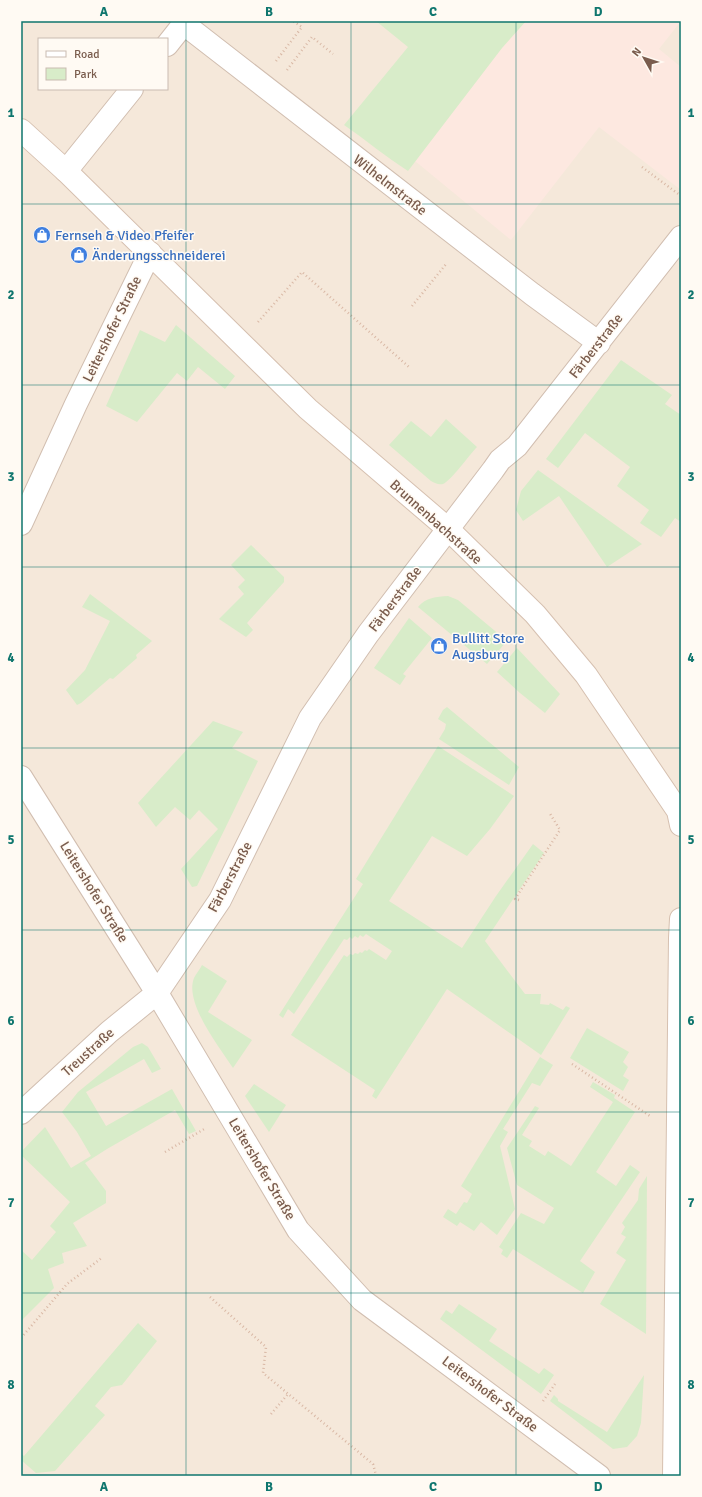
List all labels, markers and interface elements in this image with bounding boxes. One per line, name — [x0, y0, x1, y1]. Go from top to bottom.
text: A — [100, 4, 109, 20]
text: B — [265, 4, 273, 20]
text: C — [429, 4, 437, 20]
text: D — [594, 4, 603, 20]
legend — [38, 38, 168, 90]
north arrow — [624, 38, 664, 78]
text: N — [629, 45, 644, 59]
text: Road — [74, 47, 100, 62]
text: Park — [74, 67, 97, 82]
text: 1 — [7, 105, 15, 121]
text: 1 — [687, 105, 695, 121]
street label: Wilhelmstraße — [350, 151, 430, 219]
shop icon: Fernseh & Video Pfeifer — [32, 225, 52, 245]
place label: Fernseh & Video Pfeifer — [55, 227, 195, 244]
shop icon: Änderungsschneiderei — [69, 245, 89, 265]
place label: Änderungsschneiderei — [92, 247, 226, 264]
street label: Leitershofer Straße — [79, 273, 145, 385]
text: 2 — [7, 287, 15, 303]
text: 2 — [687, 287, 695, 303]
street label: Färberstraße — [565, 310, 627, 382]
text: 3 — [7, 469, 15, 485]
text: 3 — [687, 469, 695, 485]
street label: Brunnenbachstraße — [386, 476, 486, 568]
street label: Färberstraße — [365, 563, 425, 635]
place label: Bullitt Store Augsburg — [452, 630, 524, 663]
shop icon: Bullitt Store Augsburg — [429, 636, 449, 656]
text: 4 — [7, 650, 15, 666]
text: 4 — [687, 650, 695, 666]
text: 5 — [7, 832, 15, 848]
text: 5 — [687, 832, 695, 848]
street label: Leitershofer Straße — [56, 838, 132, 946]
street label: Färberstraße — [204, 839, 256, 915]
text: 6 — [7, 1013, 15, 1029]
text: 6 — [687, 1013, 695, 1029]
street label: Treustraße — [58, 1024, 118, 1080]
street label: Leitershofer Straße — [225, 1115, 299, 1223]
text: 7 — [7, 1195, 15, 1211]
text: 7 — [687, 1195, 695, 1211]
street label: Leitershofer Straße — [439, 1352, 541, 1436]
text: 8 — [7, 1377, 15, 1393]
text: 8 — [687, 1377, 695, 1393]
text: A — [100, 1479, 109, 1495]
text: B — [265, 1479, 273, 1495]
text: C — [429, 1479, 437, 1495]
text: D — [594, 1479, 603, 1495]

